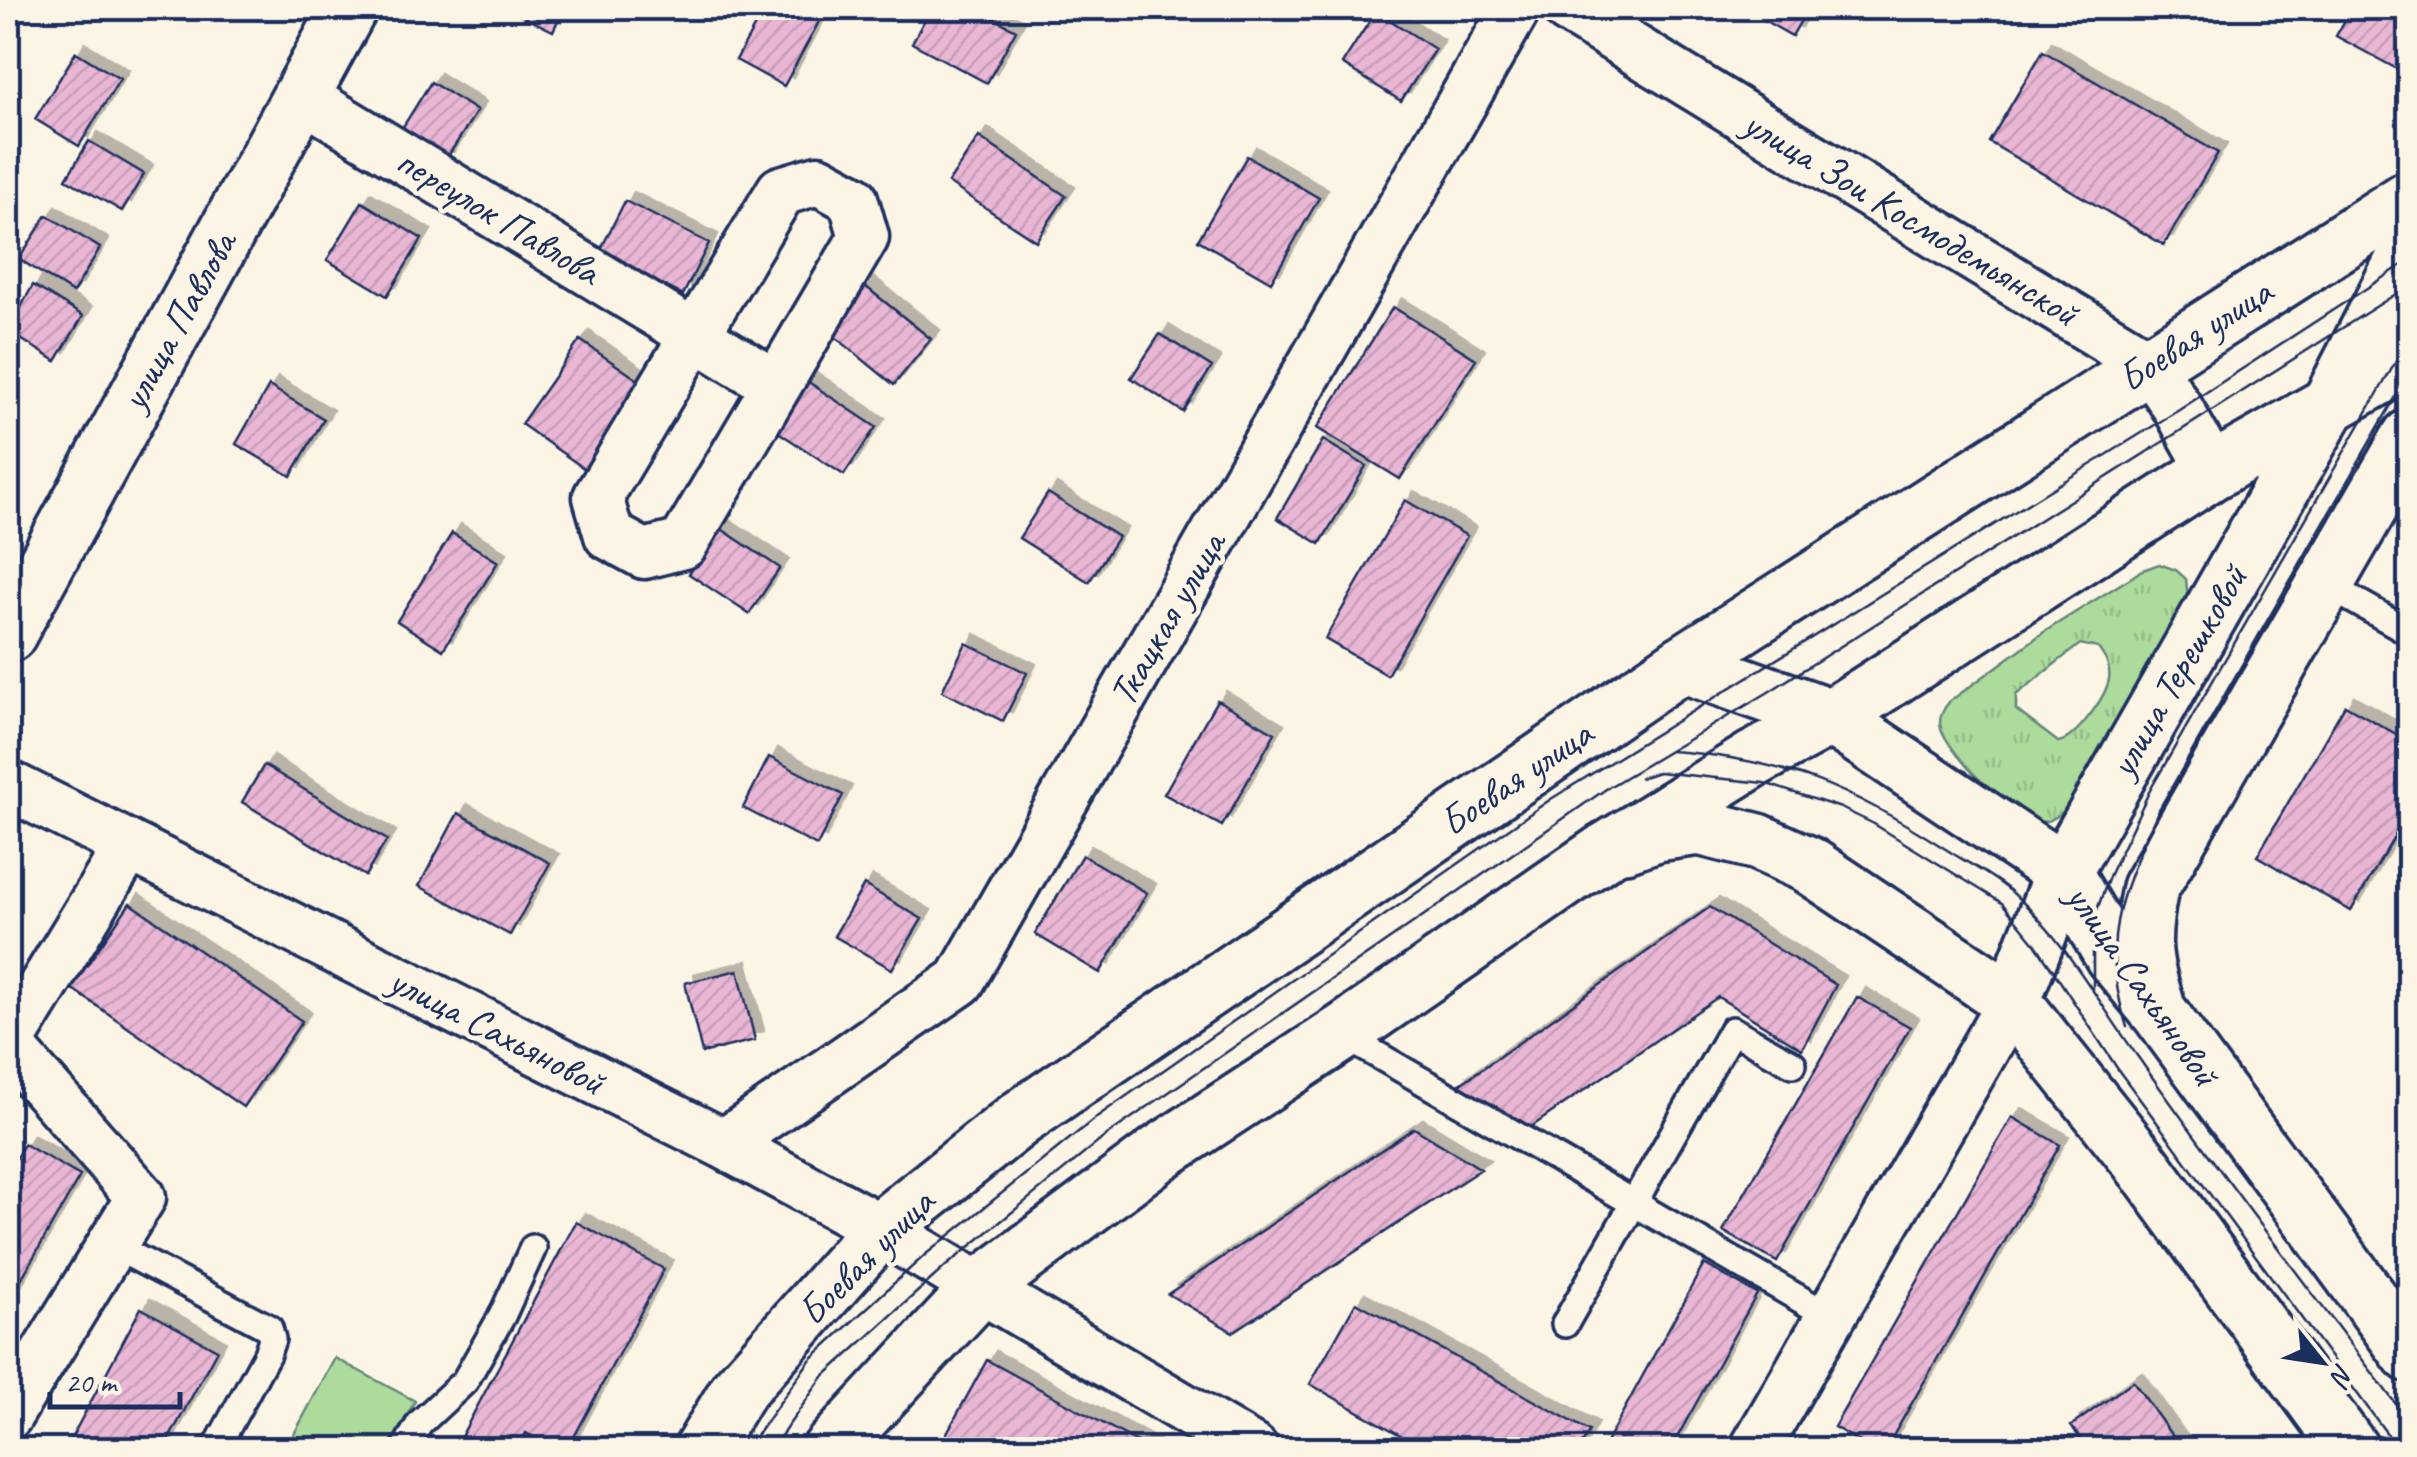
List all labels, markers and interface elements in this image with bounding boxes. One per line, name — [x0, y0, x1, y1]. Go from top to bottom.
street label: улица Зои Космодемьянской — [1733, 97, 2090, 339]
street label: переулок Павлова — [387, 136, 611, 298]
street label: улица Павлова — [108, 220, 249, 421]
street label: Боевая улица — [2109, 265, 2283, 403]
street label: Ткацкая улица — [1097, 520, 1238, 715]
street label: улица Терешковой — [2096, 554, 2260, 788]
street label: Боевая улица — [1430, 707, 1604, 847]
street label: улица Сахьяновой — [2054, 873, 2232, 1098]
street label: улица Сахьяновой — [379, 954, 615, 1108]
street label: Боевая улица — [787, 1176, 947, 1336]
north arrow — [2272, 1312, 2372, 1412]
scale bar — [50, 1347, 180, 1409]
text: N — [2321, 1358, 2363, 1395]
text: 20 m — [65, 1363, 118, 1401]

